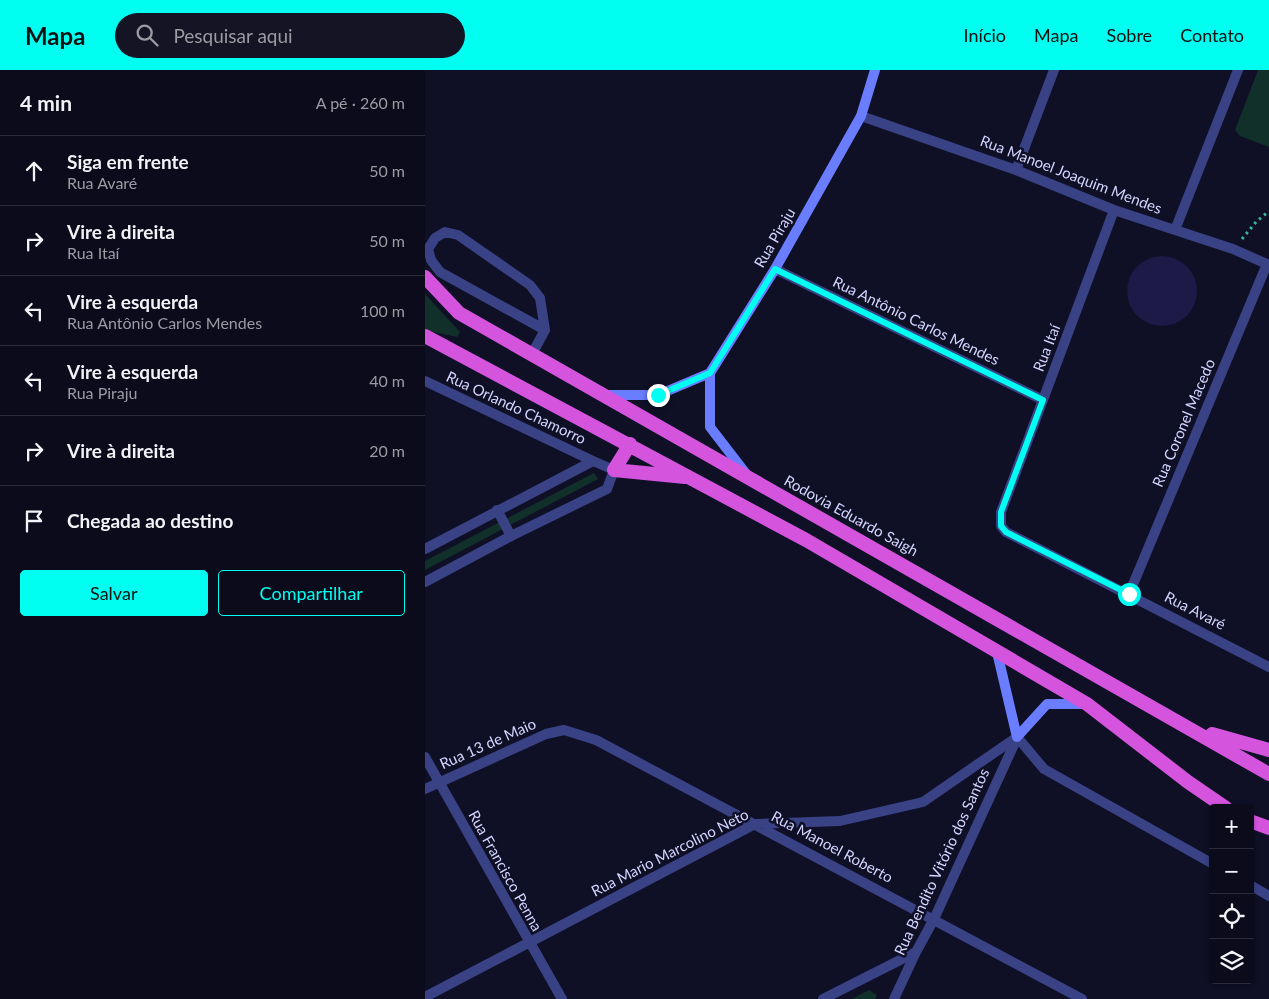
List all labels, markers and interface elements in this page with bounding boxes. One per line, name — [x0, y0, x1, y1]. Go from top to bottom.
search box — [115, 13, 465, 58]
text: Mapa — [25, 21, 85, 50]
icon: search — [133, 21, 161, 49]
text: Pesquisar aqui — [173, 24, 293, 47]
text: Início — [964, 24, 1006, 46]
text: Mapa — [1034, 24, 1078, 46]
text: Sobre — [1106, 24, 1152, 46]
text: Contato — [1180, 24, 1244, 46]
text: 4 min — [20, 90, 72, 115]
text: A pé · 260 m — [316, 93, 405, 112]
street label: Rua Manoel Joaquim Mendes — [978, 131, 1165, 217]
text: Siga em frente — [67, 150, 189, 173]
icon: ahead — [20, 157, 48, 185]
text: 50 m — [369, 161, 405, 180]
text: Rua Avaré — [67, 173, 137, 192]
street label: Rua Piraju — [750, 204, 798, 271]
text: Vire à direita — [67, 220, 175, 243]
icon: right — [20, 227, 48, 255]
text: 50 m — [369, 231, 405, 250]
text: Rua Itaí — [67, 243, 119, 262]
street label: Rua Antônio Carlos Mendes — [830, 272, 1003, 368]
text: Vire à esquerda — [67, 290, 198, 313]
icon: left — [20, 297, 48, 325]
text: 100 m — [360, 301, 405, 320]
text: Rua Antônio Carlos Mendes — [67, 313, 262, 332]
street label: Rua Itaí — [1029, 320, 1064, 374]
street label: Rua Coronel Macedo — [1148, 356, 1218, 489]
text: Vire à esquerda — [67, 360, 198, 383]
icon: left — [20, 367, 48, 395]
street label: Rua Orlando Chamorro — [444, 367, 589, 447]
text: 40 m — [369, 371, 405, 390]
text: Rua Piraju — [67, 383, 137, 402]
route end — [647, 384, 670, 407]
icon: right — [20, 437, 48, 465]
text: Vire à direita — [67, 439, 175, 462]
text: 20 m — [369, 441, 405, 460]
street label: Rodovia Eduardo Saigh — [781, 471, 922, 559]
icon: arrive — [20, 507, 48, 535]
text: Chegada ao destino — [67, 509, 233, 532]
button: Salvar — [20, 570, 208, 616]
button: Compartilhar — [218, 570, 405, 616]
route start — [1118, 583, 1141, 606]
street label: Rua Avaré — [1162, 587, 1229, 633]
street label: Rua 13 de Maio — [437, 714, 538, 772]
street label: Rua Bendito Vitório dos Santos — [890, 765, 992, 958]
map controls — [1209, 804, 1254, 984]
button: + — [1209, 804, 1254, 849]
street label: Rua Mario Marcolino Neto — [588, 805, 751, 900]
street label: Rua Manoel Roberto — [769, 806, 896, 886]
street label: Rua Francisco Penna — [465, 807, 546, 934]
button: − — [1209, 849, 1254, 894]
button: locate — [1209, 894, 1254, 939]
button: layers — [1209, 939, 1254, 984]

